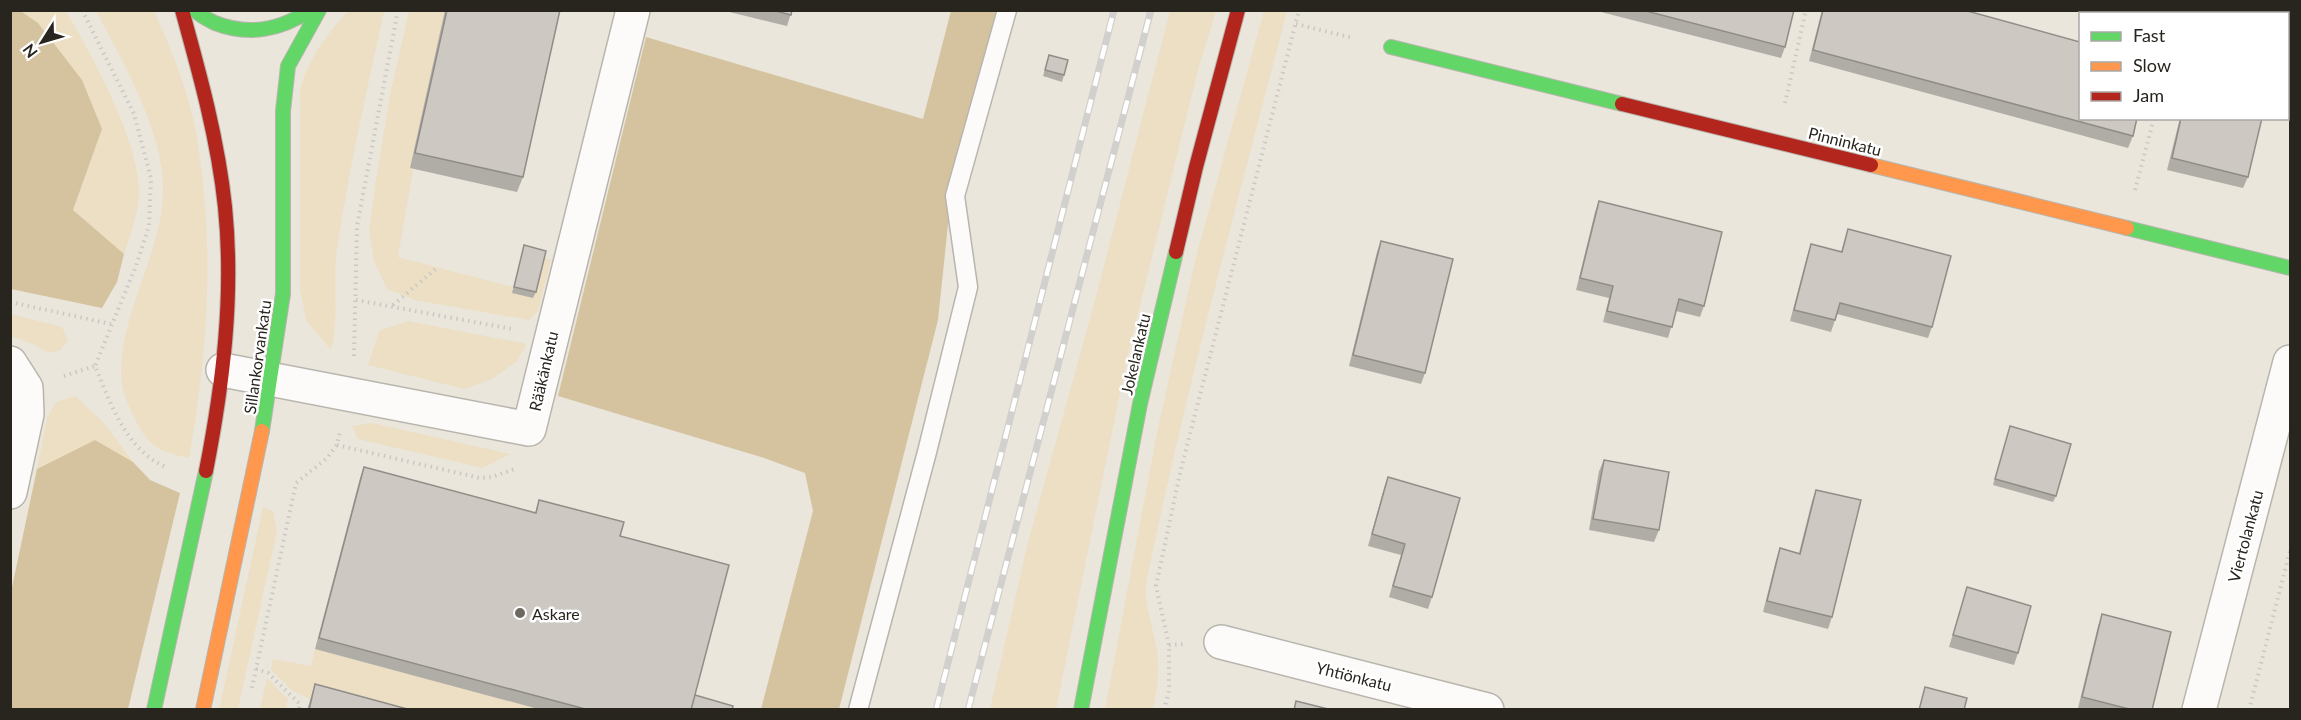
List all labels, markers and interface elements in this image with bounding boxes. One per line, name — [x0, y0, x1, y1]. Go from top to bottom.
north arrow — [12, 12, 72, 72]
legend — [2079, 12, 2289, 120]
text: Fast — [2133, 24, 2166, 46]
text: N — [18, 41, 41, 62]
text: Slow — [2133, 54, 2171, 76]
text: Jam — [2133, 84, 2164, 106]
street label: Pinninkatu — [1806, 123, 1884, 159]
street label: Sillankorvankatu — [240, 299, 274, 415]
street label: Jokelankatu — [1116, 311, 1154, 397]
street label: Rääkänkatu — [525, 329, 561, 413]
street label: Viertolankatu — [2224, 488, 2266, 584]
place label: Askare — [532, 604, 580, 623]
marker: Askare — [513, 606, 527, 620]
street label: Yhtiönkatu — [1314, 657, 1394, 695]

